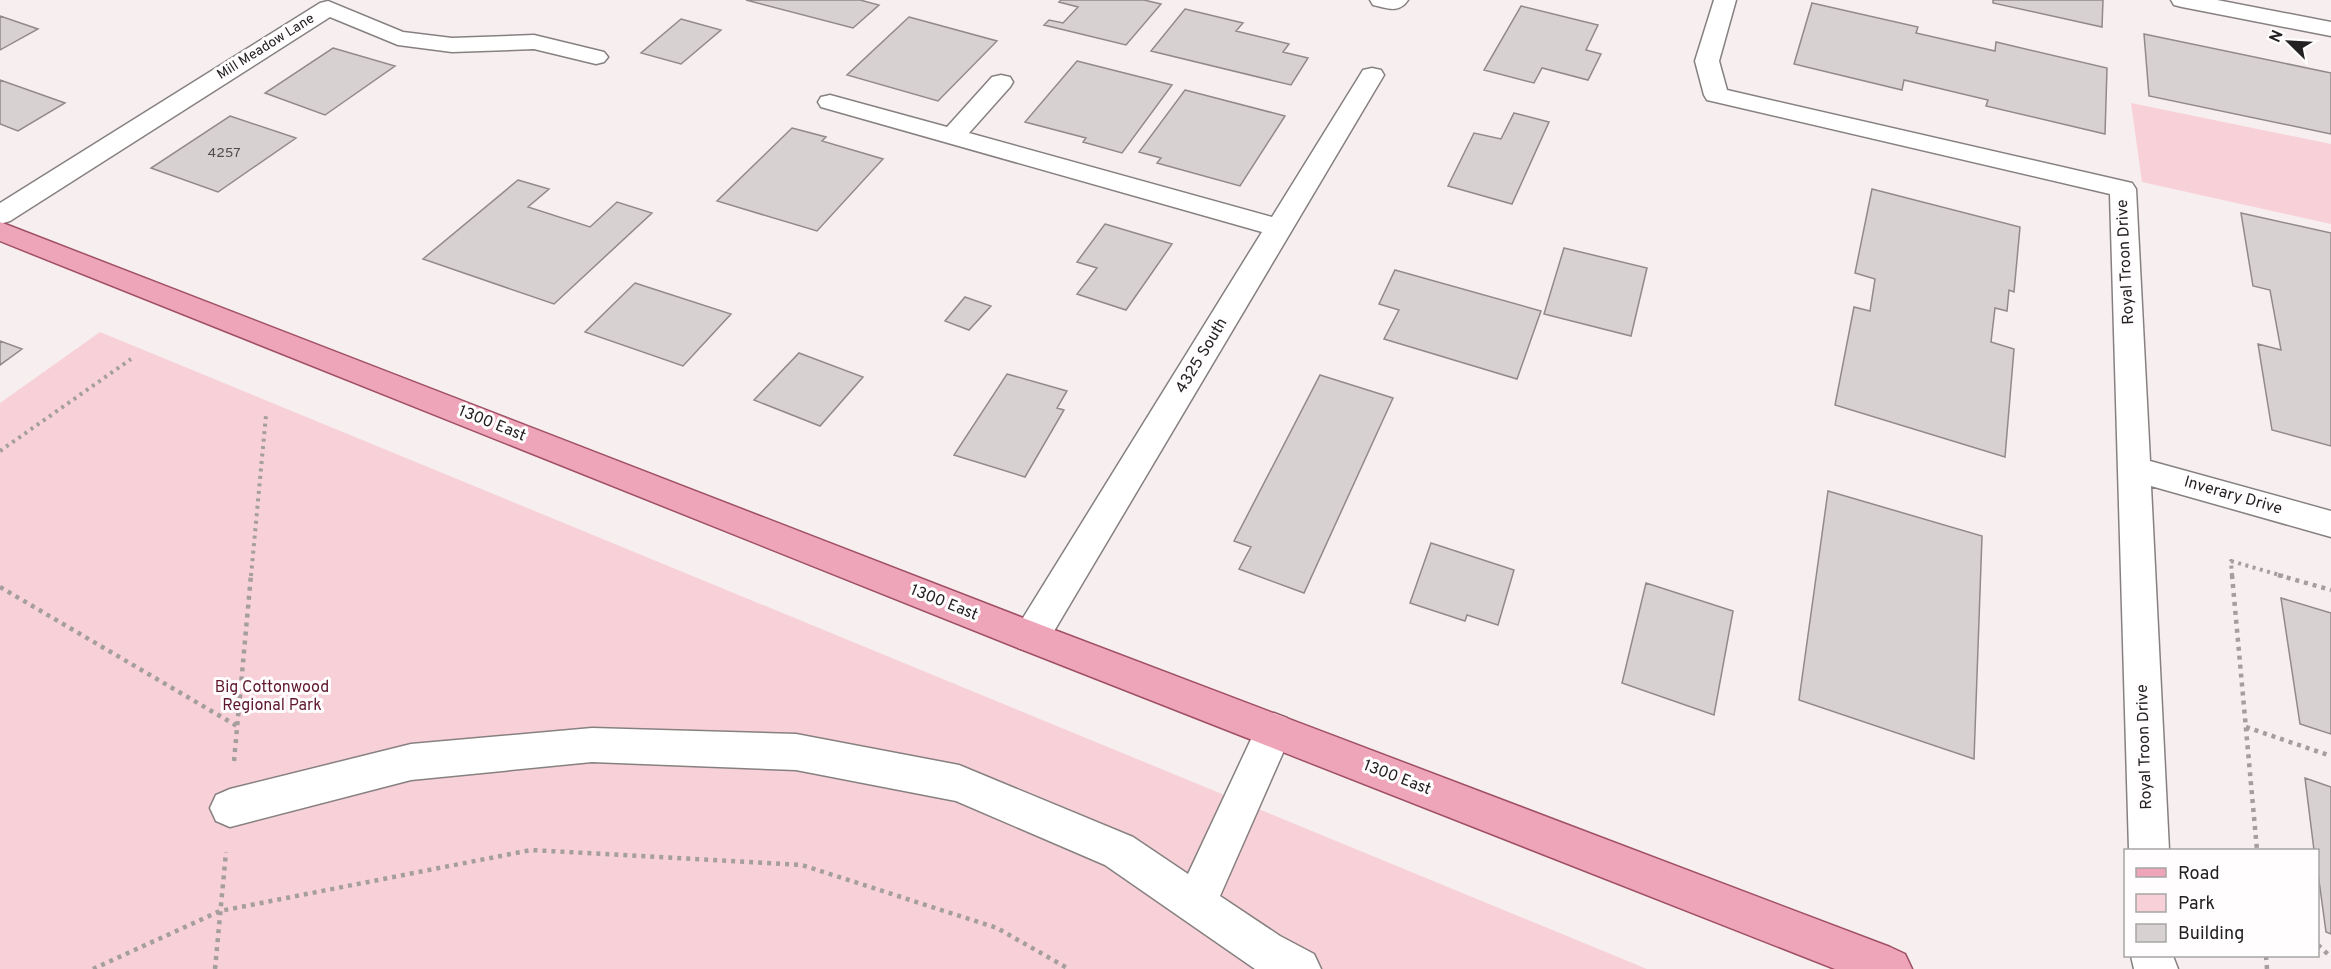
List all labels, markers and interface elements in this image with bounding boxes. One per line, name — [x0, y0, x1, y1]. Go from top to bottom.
street label: Mill Meadow Lane — [214, 10, 318, 84]
north arrow — [2259, 12, 2319, 72]
text: N — [2266, 27, 2289, 46]
house number: 4257 — [207, 145, 241, 162]
street label: Royal Troon Drive — [2113, 199, 2139, 325]
street label: 4325 South — [1172, 315, 1232, 397]
street label: 1300 East — [455, 401, 529, 447]
street label: Inverary Drive — [2182, 472, 2284, 520]
street label: 1300 East — [907, 580, 981, 626]
park label: Big Cottonwood Regional Park — [215, 678, 329, 716]
street label: Royal Troon Drive — [2133, 684, 2157, 810]
street label: 1300 East — [1360, 756, 1434, 800]
legend — [2124, 849, 2319, 957]
text: Road — [2178, 863, 2220, 886]
text: Park — [2178, 893, 2215, 916]
text: Building — [2178, 923, 2244, 946]

